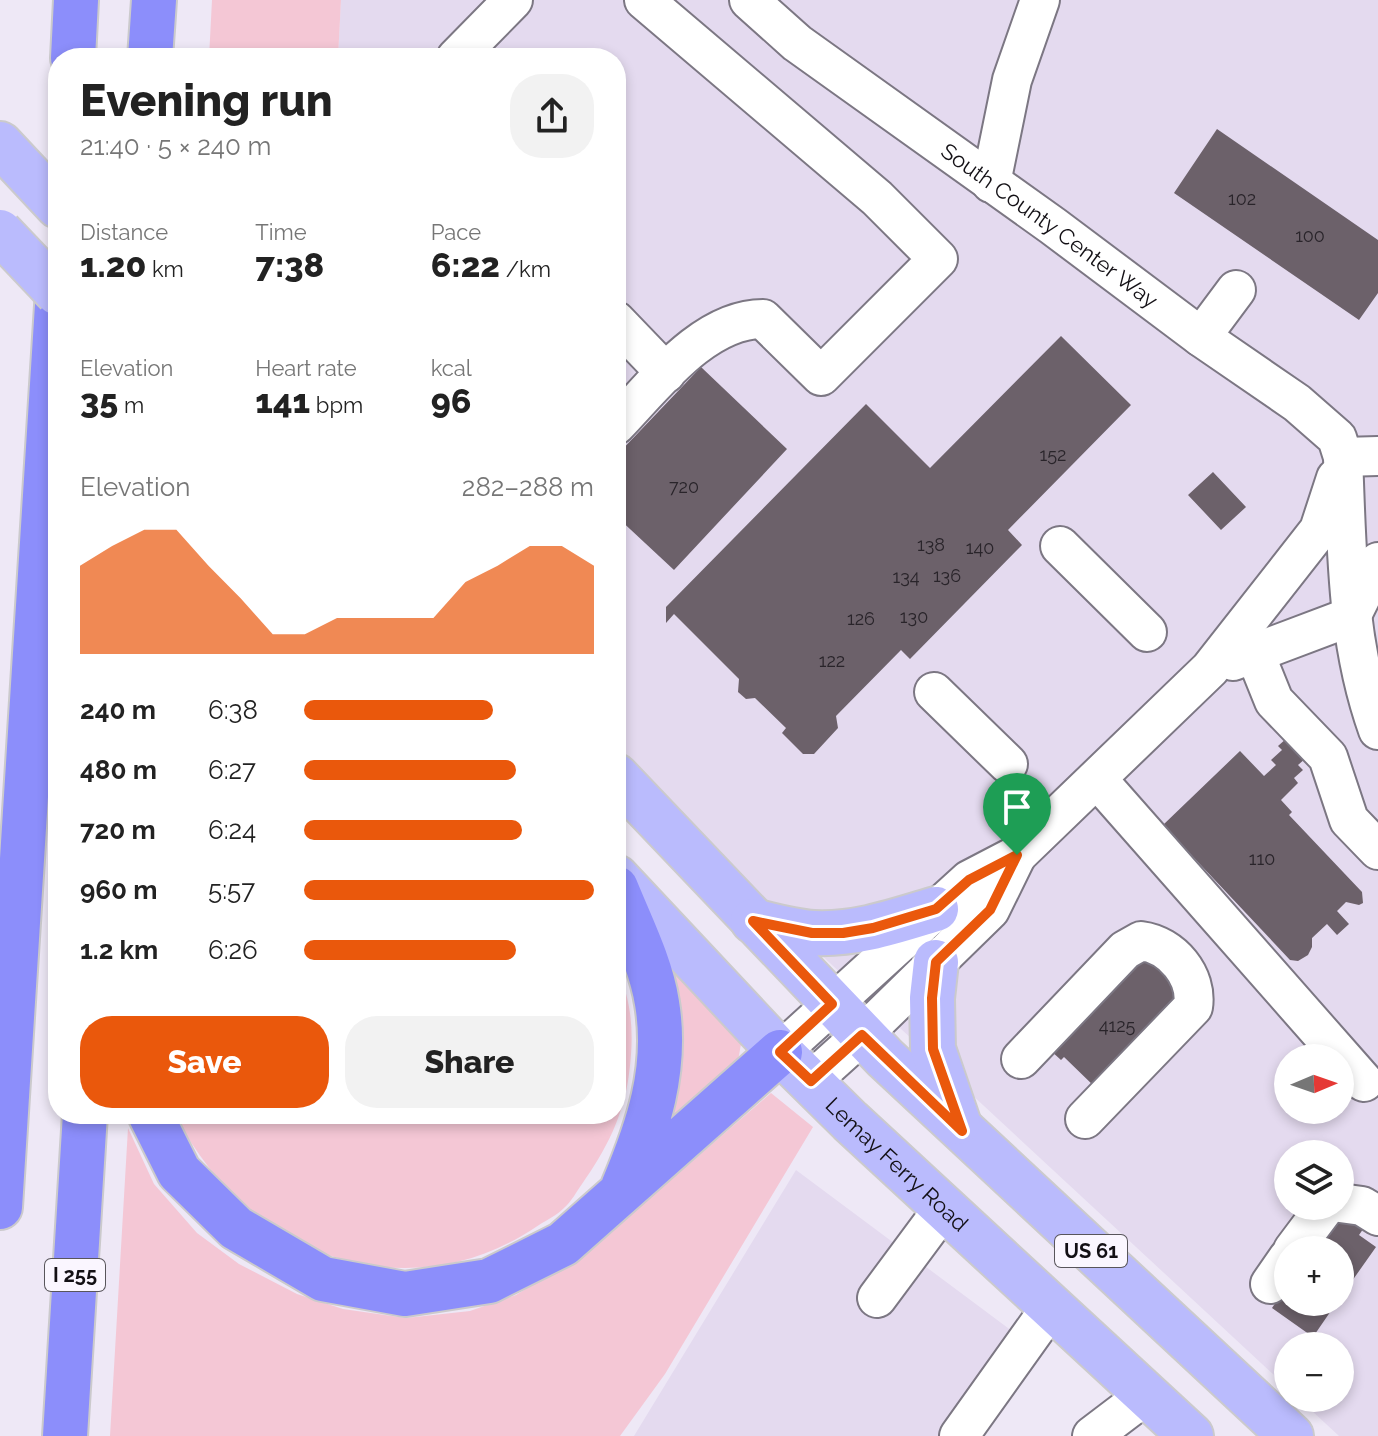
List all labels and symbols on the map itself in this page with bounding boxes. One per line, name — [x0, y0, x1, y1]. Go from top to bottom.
street label: South County Center Way — [936, 137, 1163, 313]
house number: 102 — [1228, 188, 1256, 209]
house number: 100 — [1295, 225, 1325, 246]
house number: 152 — [1040, 444, 1066, 465]
house number: 720 — [669, 476, 699, 497]
house number: 138 — [917, 534, 945, 555]
house number: 140 — [966, 537, 994, 558]
house number: 136 — [933, 565, 961, 586]
house number: 134 — [892, 566, 920, 587]
house number: 130 — [900, 606, 928, 627]
house number: 126 — [847, 608, 875, 629]
house number: 122 — [819, 650, 845, 671]
pin — [983, 773, 1051, 855]
house number: 110 — [1249, 848, 1275, 869]
house number: 4125 — [1099, 1015, 1136, 1036]
north arrow — [1274, 1044, 1354, 1124]
street label: Lemay Ferry Road — [821, 1092, 974, 1237]
road number: US 61 — [1055, 1235, 1127, 1267]
road number: I 255 — [45, 1259, 105, 1291]

